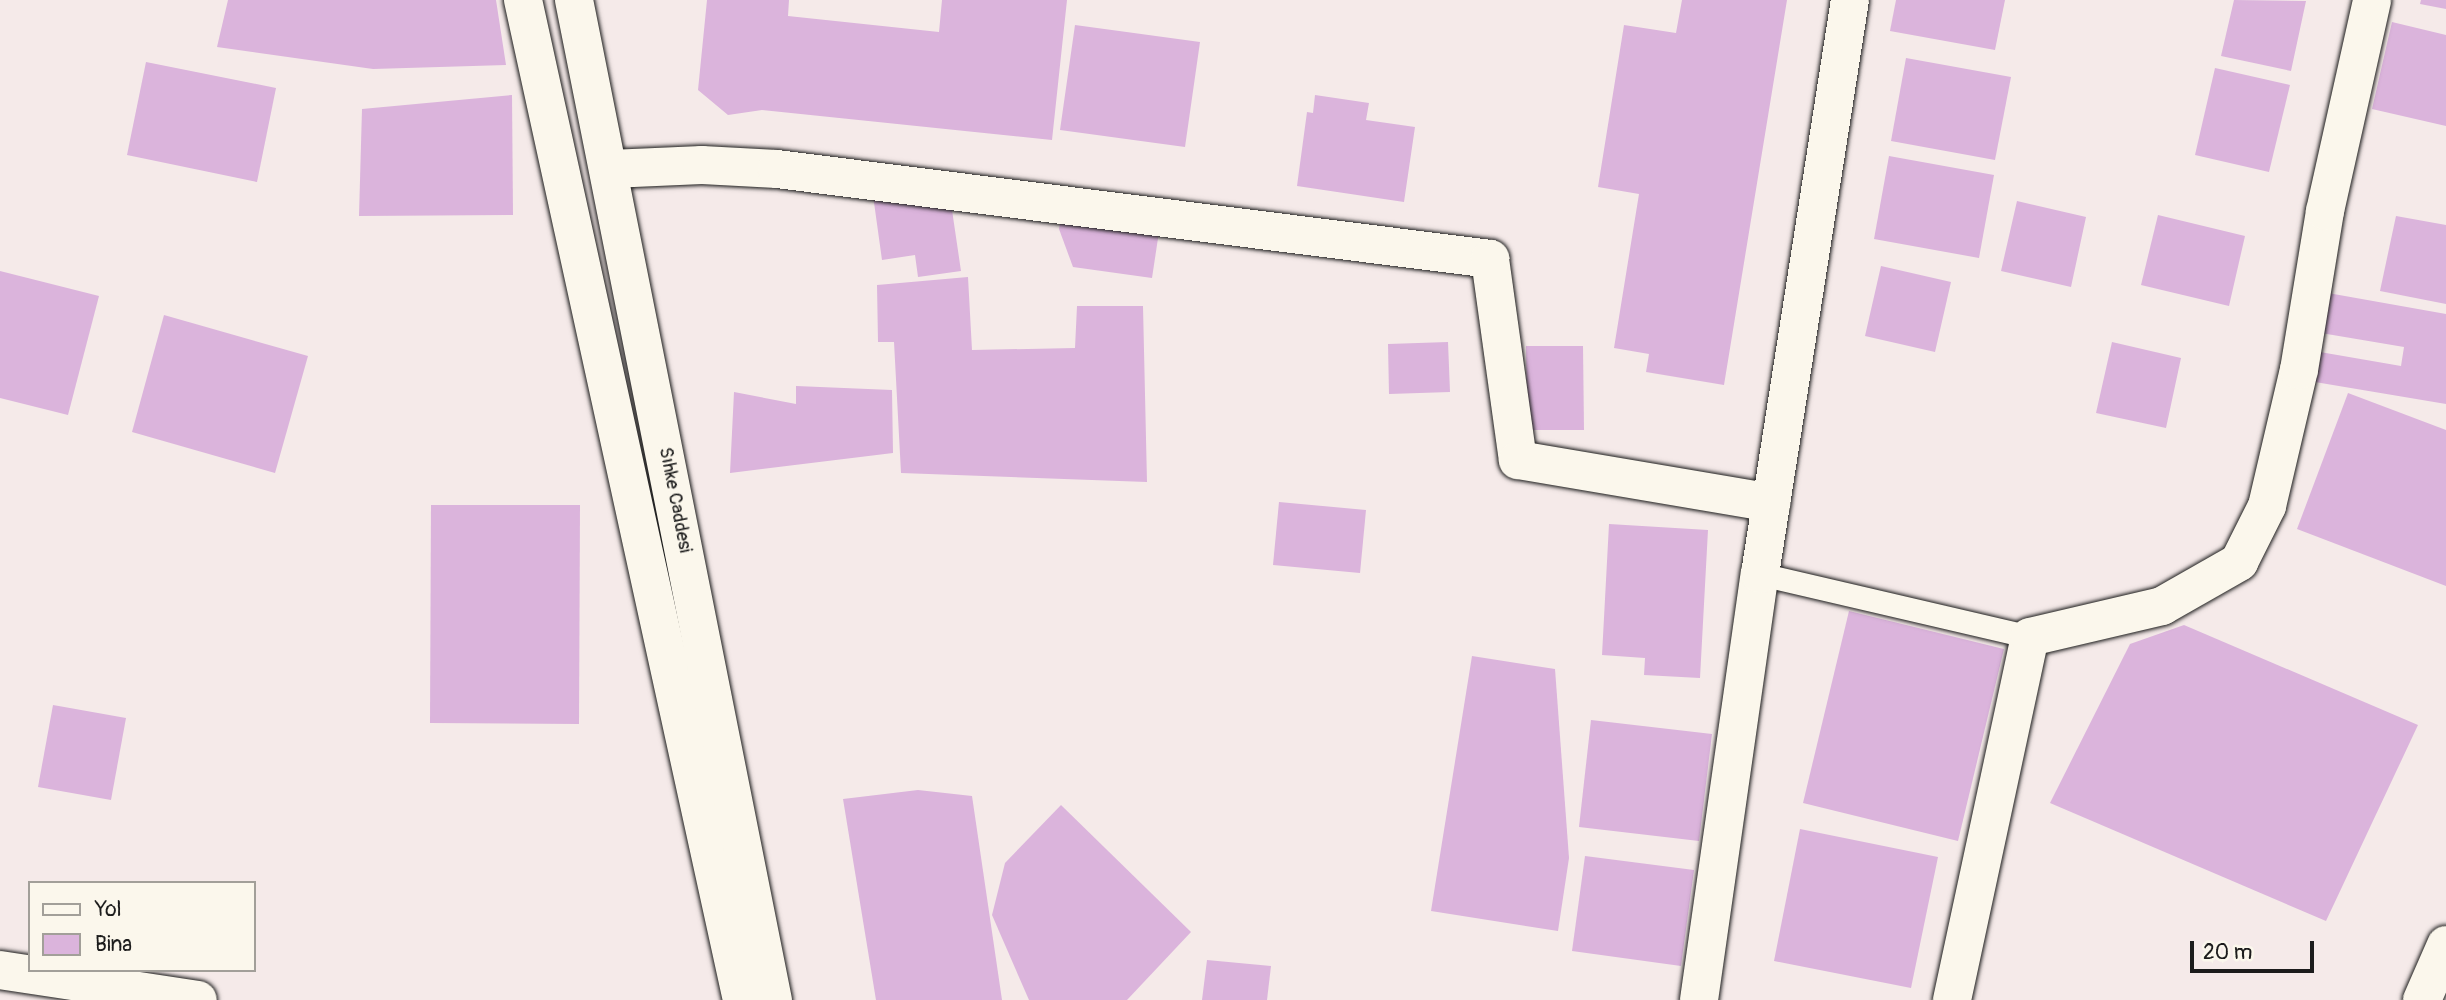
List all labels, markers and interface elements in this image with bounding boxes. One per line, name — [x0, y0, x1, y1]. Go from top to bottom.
street label: Sıhke Caddesi — [654, 445, 696, 555]
legend — [28, 881, 256, 972]
text: Yol — [95, 896, 122, 923]
scale bar — [2194, 926, 2318, 970]
text: Bina — [95, 931, 132, 958]
text: 20 m — [2203, 939, 2252, 966]

